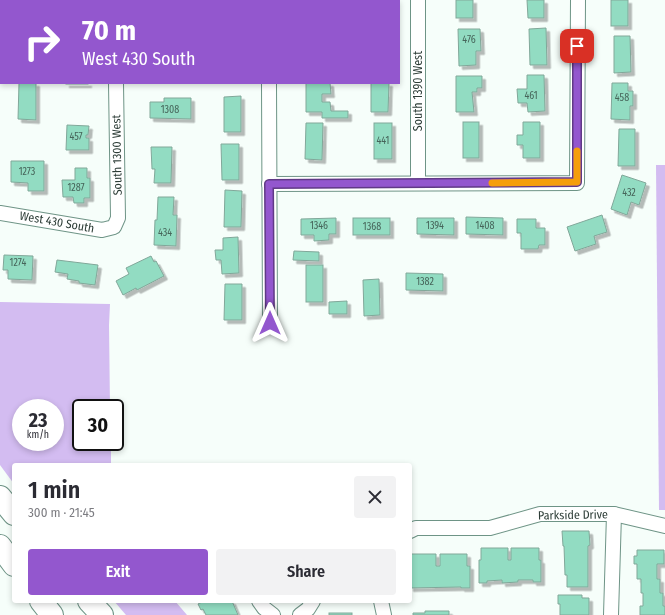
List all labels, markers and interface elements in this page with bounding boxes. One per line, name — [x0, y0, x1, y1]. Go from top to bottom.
text: 70 m — [82, 14, 136, 47]
icon: right — [16, 16, 68, 68]
pin — [560, 29, 594, 63]
house number: 476 — [462, 34, 476, 46]
icon: arrive — [566, 35, 588, 57]
text: West 430 South — [82, 48, 195, 70]
street label: South 1390 West — [411, 51, 425, 131]
house number: 461 — [524, 90, 538, 102]
house number: 458 — [615, 92, 629, 104]
house number: 1308 — [161, 104, 179, 116]
street label: South 1300 West — [109, 114, 125, 196]
house number: 457 — [69, 131, 83, 143]
house number: 441 — [376, 135, 390, 147]
house number: 1273 — [19, 166, 36, 178]
house number: 1287 — [67, 182, 85, 194]
house number: 432 — [622, 187, 636, 199]
street label: West 430 South — [19, 209, 95, 235]
house number: 1346 — [310, 220, 328, 232]
house number: 1394 — [426, 220, 444, 232]
house number: 1408 — [476, 220, 494, 232]
house number: 1368 — [363, 221, 381, 233]
house number: 434 — [158, 227, 172, 239]
house number: 1274 — [10, 257, 27, 269]
house number: 1382 — [416, 276, 434, 288]
position arrow — [249, 302, 291, 344]
speed limit sign: 30 — [72, 399, 124, 451]
text: 23 — [29, 408, 47, 432]
text: km/h — [27, 429, 49, 441]
text: 1 min — [28, 476, 80, 504]
button: close — [354, 476, 396, 518]
text: 300 m · 21:45 — [28, 505, 95, 520]
street label: Parkside Drive — [538, 507, 608, 523]
button: Exit — [28, 549, 208, 595]
button: Share — [216, 549, 396, 595]

